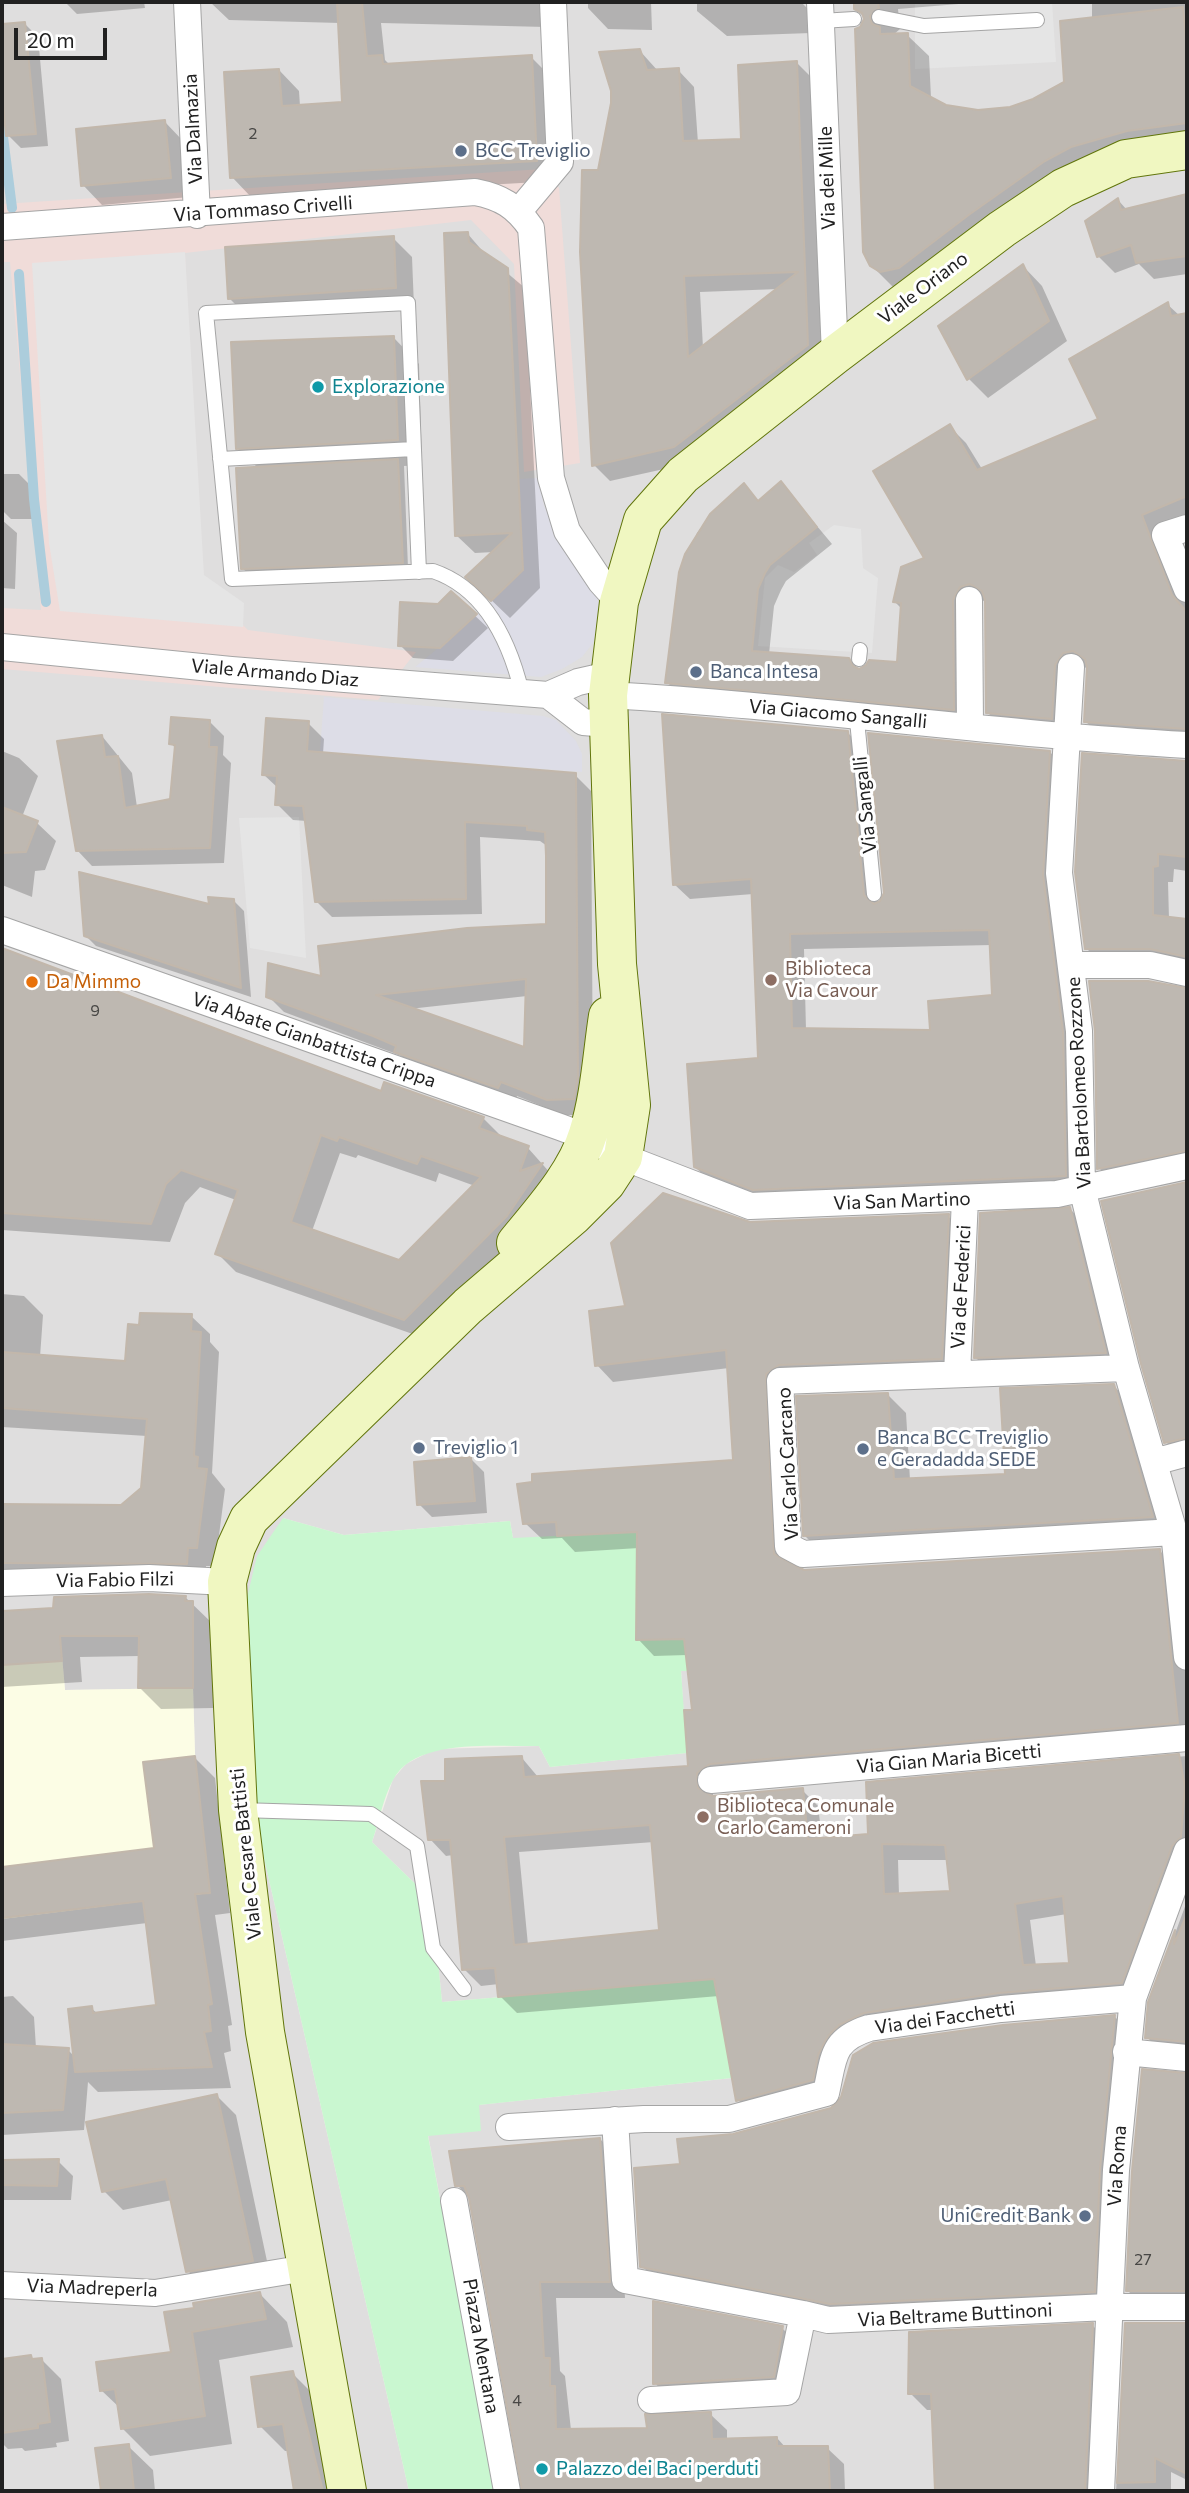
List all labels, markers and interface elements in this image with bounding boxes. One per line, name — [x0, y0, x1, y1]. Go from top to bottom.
scale bar — [18, 14, 110, 58]
text: 20 m — [27, 27, 75, 52]
street label: Via Dalmazia — [179, 73, 207, 185]
house number: 2 — [249, 124, 257, 144]
street label: Via dei Mille — [814, 126, 840, 230]
place label: BCC Treviglio — [475, 140, 591, 162]
marker: BCC Treviglio — [453, 143, 469, 159]
street label: Via Tommaso Crivelli — [173, 191, 353, 227]
street label: Viale Oriano — [874, 247, 972, 329]
place label: Explorazione — [332, 376, 445, 398]
marker: Explorazione — [310, 379, 326, 395]
street label: Viale Armando Diaz — [190, 654, 360, 692]
place label: Banca Intesa — [710, 661, 819, 683]
marker: Banca Intesa — [688, 664, 704, 680]
street label: Via Giacomo Sangalli — [748, 695, 928, 733]
street label: Via Sangalli — [849, 755, 881, 855]
place label: Biblioteca Via Cavour — [785, 958, 878, 1002]
place label: Da Mimmo — [46, 971, 141, 993]
marker: Biblioteca Via Cavour — [763, 972, 779, 988]
marker: Da Mimmo — [24, 974, 40, 990]
street label: Via Bartolomeo Rozzone — [1062, 976, 1096, 1190]
street label: Via Abate Gianbattista Crippa — [189, 988, 439, 1092]
house number: 9 — [90, 1001, 100, 1021]
street label: Via San Martino — [833, 1187, 971, 1215]
street label: Via de Federici — [946, 1224, 976, 1350]
street label: Via Carlo Carcano — [773, 1387, 803, 1541]
place label: Banca BCC Treviglio e Geradadda SEDE — [877, 1427, 1049, 1471]
place label: Treviglio 1 — [433, 1437, 518, 1459]
marker: Treviglio 1 — [411, 1440, 427, 1456]
marker: Banca BCC Treviglio e Geradadda SEDE — [855, 1441, 871, 1457]
street label: Via Fabio Filzi — [56, 1568, 174, 1592]
street label: Via Gian Maria Bicetti — [856, 1740, 1042, 1778]
street label: Viale Cesare Battisti — [226, 1767, 266, 1941]
place label: Biblioteca Comunale Carlo Cameroni — [717, 1795, 894, 1839]
marker: Biblioteca Comunale Carlo Cameroni — [695, 1809, 711, 1825]
street label: Via dei Facchetti — [873, 1997, 1017, 2039]
street label: Via Roma — [1103, 2125, 1131, 2207]
place label: UniCredit Bank — [940, 2205, 1071, 2227]
marker: UniCredit Bank — [1077, 2208, 1093, 2224]
house number: 27 — [1134, 2250, 1152, 2270]
street label: Via Madreperla — [26, 2274, 158, 2302]
street label: Piazza Mentana — [458, 2277, 504, 2415]
street label: Via Beltrame Buttinoni — [857, 2299, 1053, 2331]
house number: 4 — [512, 2391, 522, 2411]
place label: Palazzo dei Baci perduti — [556, 2458, 759, 2480]
marker: Palazzo dei Baci perduti — [534, 2461, 550, 2477]

